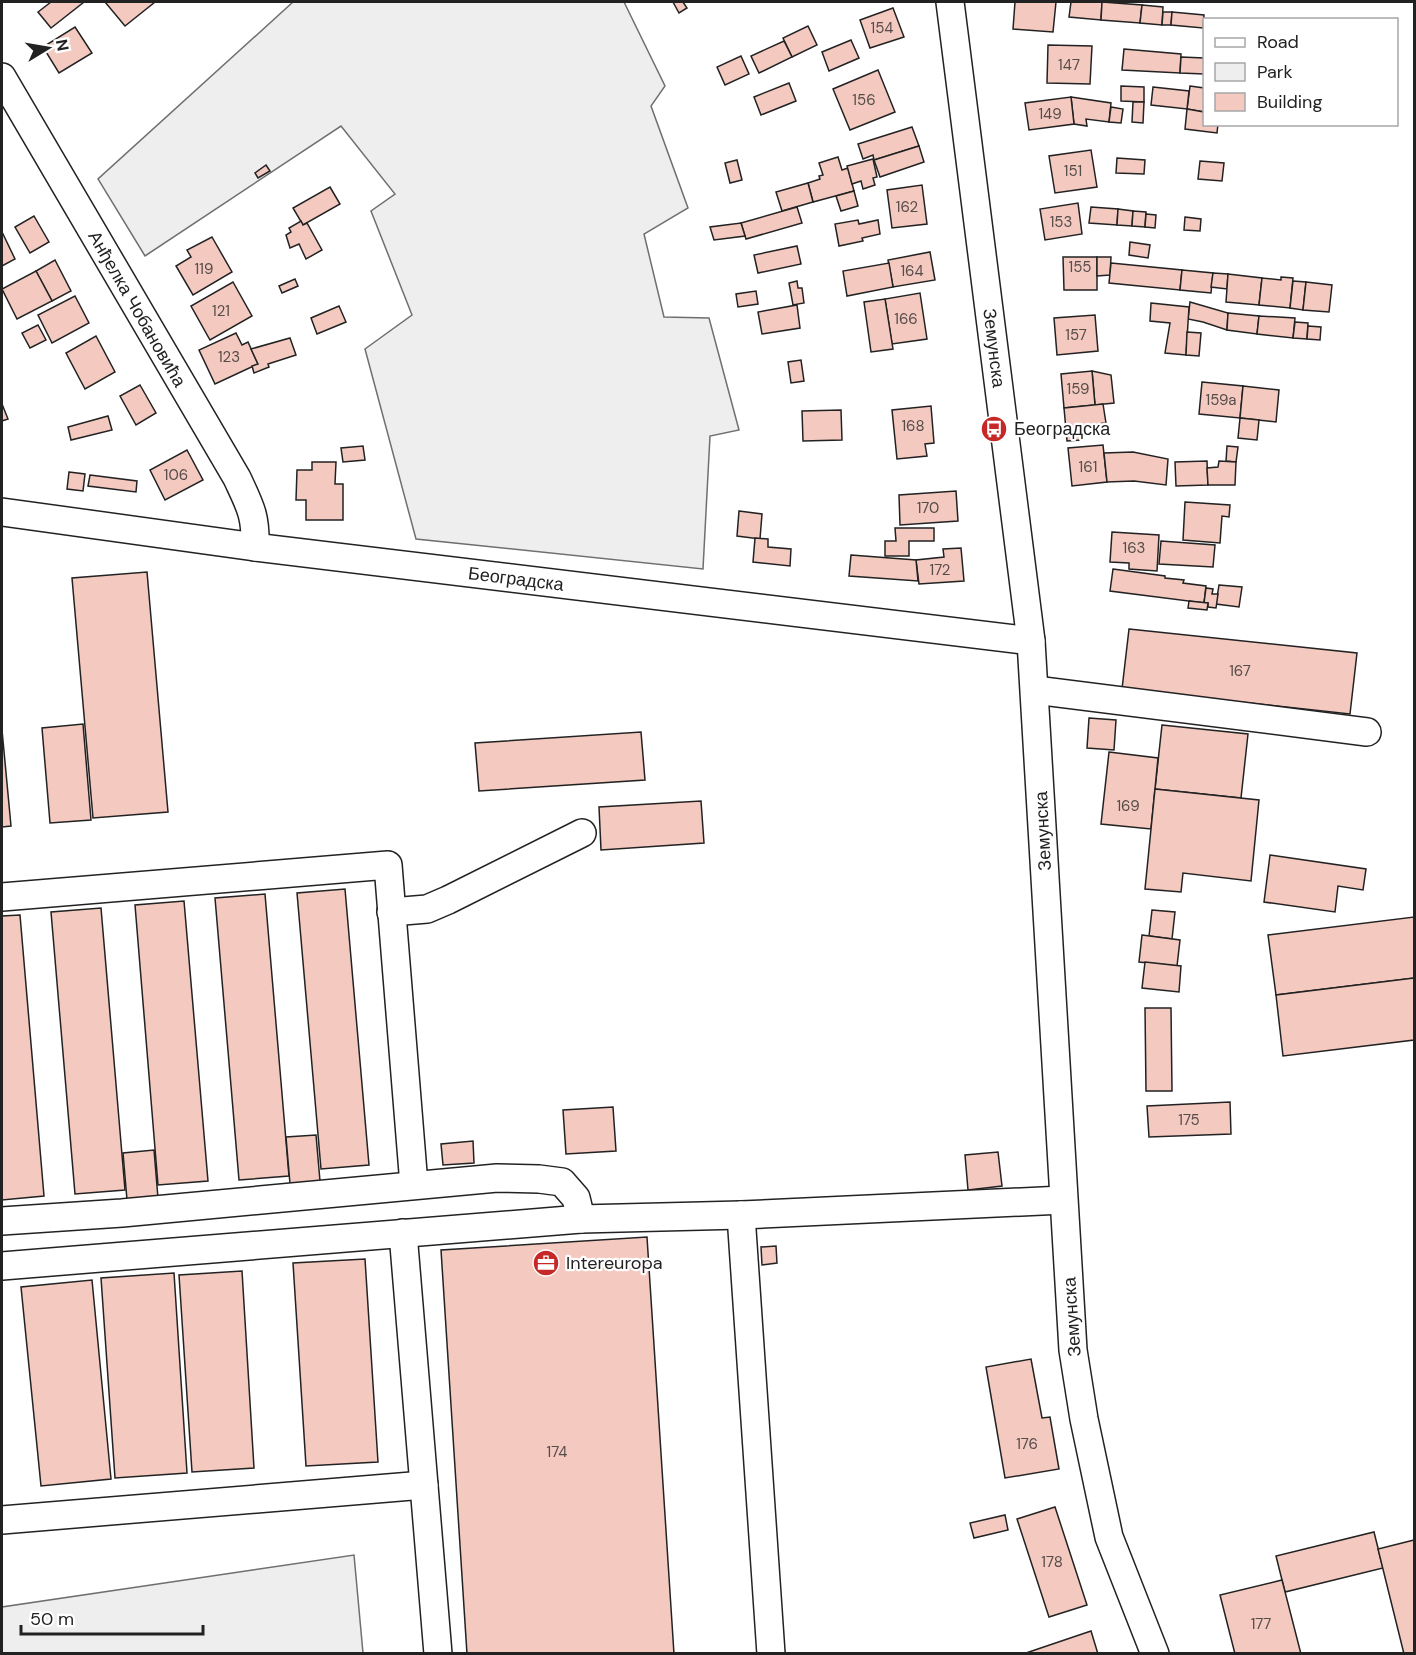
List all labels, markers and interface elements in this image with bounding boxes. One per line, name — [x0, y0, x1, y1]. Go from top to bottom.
north arrow — [18, 18, 78, 78]
house number: 154 — [871, 18, 893, 38]
legend — [1203, 18, 1398, 126]
text: Road — [1257, 30, 1299, 54]
text: N — [51, 38, 74, 53]
house number: 147 — [1058, 55, 1080, 75]
text: Park — [1257, 60, 1293, 84]
house number: 156 — [852, 90, 876, 110]
text: Building — [1257, 90, 1322, 114]
house number: 149 — [1038, 104, 1062, 124]
house number: 151 — [1064, 161, 1082, 181]
house number: 162 — [896, 197, 918, 217]
house number: 153 — [1050, 212, 1072, 232]
street label: Анђелка Чобановића — [82, 227, 192, 392]
house number: 155 — [1069, 257, 1091, 277]
house number: 119 — [195, 259, 213, 279]
house number: 164 — [900, 261, 924, 281]
house number: 121 — [212, 301, 230, 321]
street label: Земунска — [977, 307, 1011, 390]
house number: 166 — [894, 309, 918, 329]
house number: 157 — [1065, 325, 1087, 345]
house number: 123 — [218, 347, 240, 367]
house number: 159 — [1067, 379, 1089, 399]
house number: 159a — [1206, 390, 1236, 410]
bus stop icon: Београдска — [979, 414, 1009, 444]
house number: 168 — [901, 416, 925, 436]
place label: Београдска — [1014, 417, 1111, 441]
house number: 161 — [1079, 457, 1097, 477]
house number: 106 — [164, 465, 188, 485]
house number: 170 — [917, 498, 939, 518]
house number: 163 — [1123, 538, 1145, 558]
house number: 172 — [930, 560, 950, 580]
street label: Београдска — [467, 561, 566, 597]
house number: 167 — [1229, 661, 1251, 681]
street label: Земунска — [1029, 790, 1057, 871]
house number: 169 — [1116, 796, 1140, 816]
house number: 175 — [1178, 1110, 1200, 1130]
office icon: Intereuropa — [531, 1248, 561, 1278]
place label: Intereuropa — [566, 1251, 662, 1275]
street label: Земунска — [1057, 1275, 1087, 1358]
house number: 176 — [1016, 1434, 1038, 1454]
house number: 174 — [547, 1442, 567, 1462]
house number: 178 — [1041, 1552, 1063, 1572]
scale bar — [21, 1598, 202, 1636]
text: 50 m — [30, 1607, 74, 1631]
house number: 177 — [1251, 1614, 1271, 1634]

